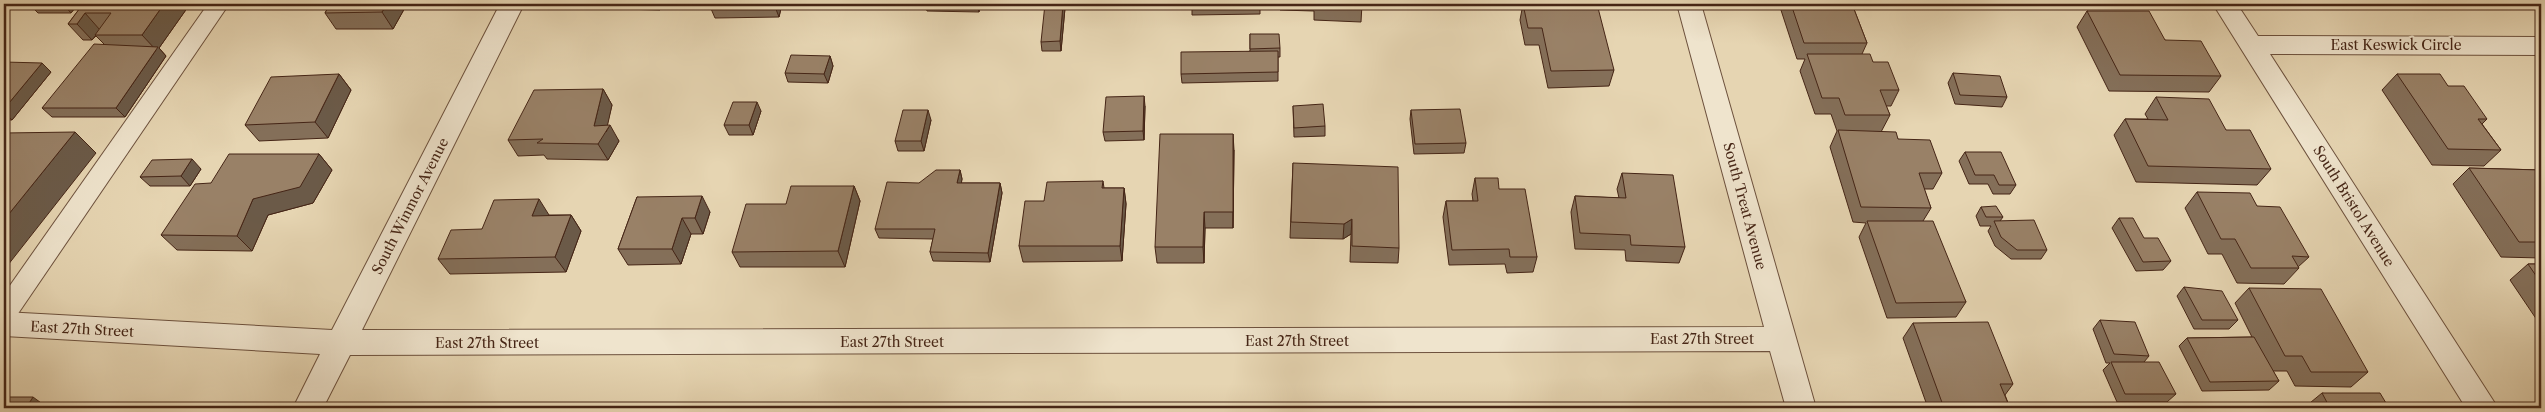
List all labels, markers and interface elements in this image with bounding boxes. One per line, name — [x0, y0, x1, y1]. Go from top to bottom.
street label: East Keswick Circle — [2331, 36, 2462, 54]
street label: South Winmor Avenue — [368, 134, 452, 277]
street label: South Treat Avenue — [1719, 140, 1771, 272]
street label: South Bristol Avenue — [2309, 142, 2399, 270]
street label: East 27th Street — [30, 317, 134, 341]
street label: East 27th Street — [1650, 330, 1754, 348]
street label: East 27th Street — [1245, 332, 1349, 350]
street label: East 27th Street — [840, 333, 944, 351]
street label: East 27th Street — [435, 334, 539, 352]

